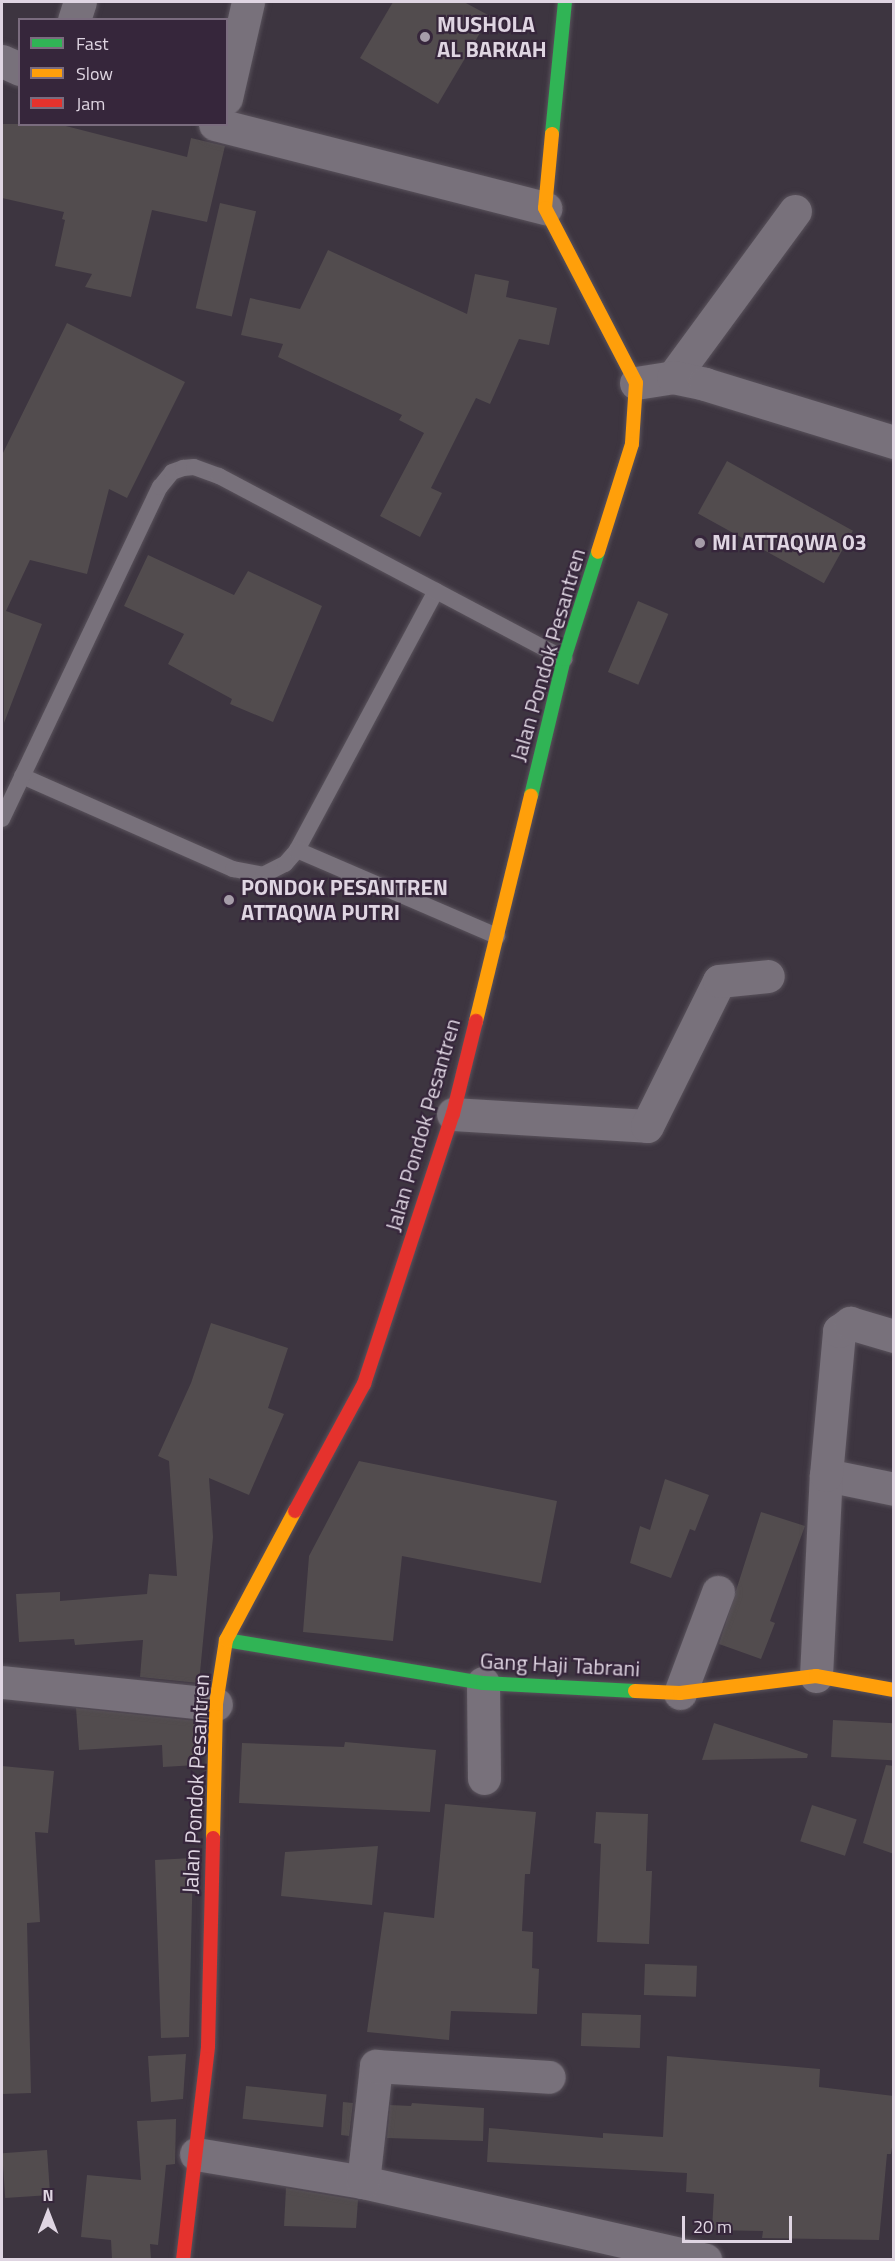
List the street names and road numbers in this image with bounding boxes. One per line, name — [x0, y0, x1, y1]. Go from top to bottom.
street label: Jalan Pondok Pesantren — [505, 545, 591, 765]
street label: Jalan Pondok Pesantren — [380, 1015, 466, 1235]
street label: Gang Haji Tabrani — [479, 1648, 641, 1682]
street label: Jalan Pondok Pesantren — [177, 1673, 215, 1895]

